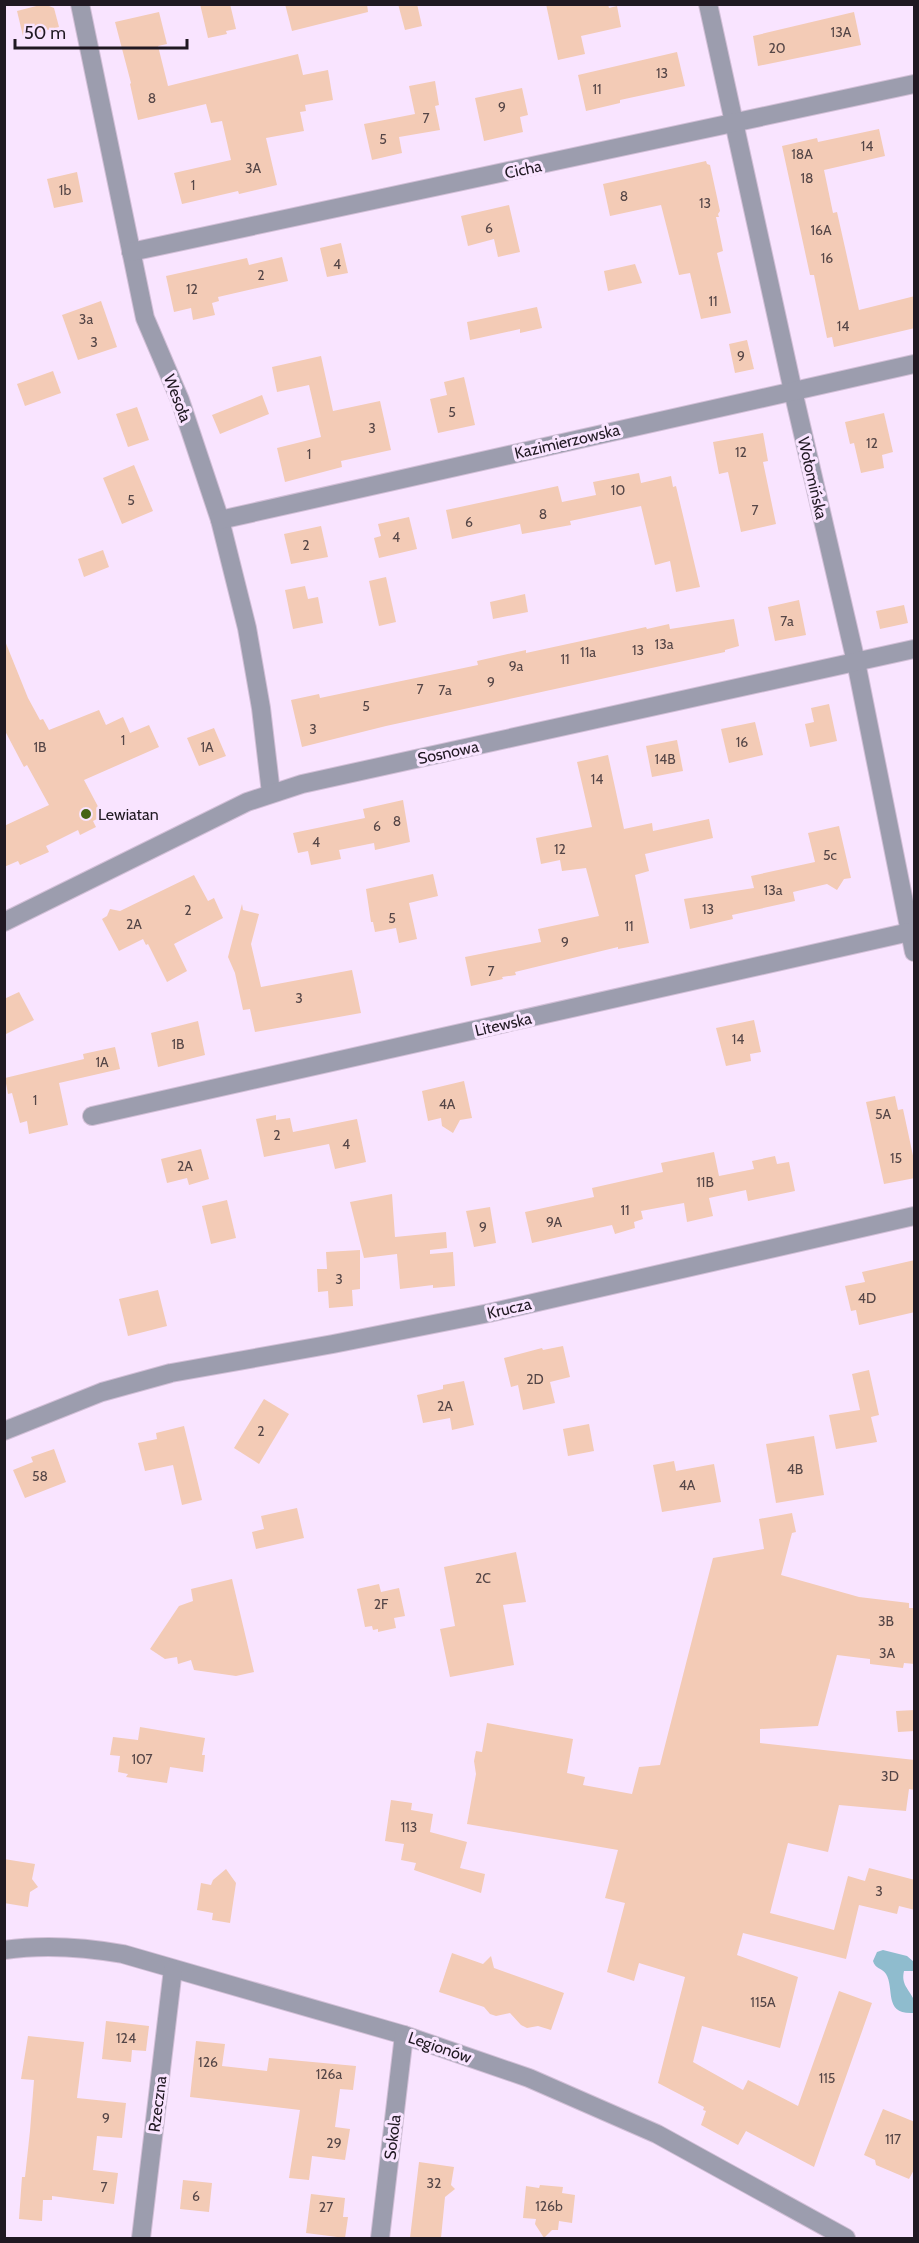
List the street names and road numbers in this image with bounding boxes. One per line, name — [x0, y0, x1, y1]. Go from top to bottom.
street label: Cicha — [503, 156, 544, 183]
street label: Wesoła — [160, 372, 195, 425]
street label: Kazimierzowska — [513, 420, 622, 463]
street label: Wołomińska — [794, 435, 831, 521]
street label: Sosnowa — [416, 737, 481, 768]
street label: Litewska — [473, 1009, 534, 1040]
street label: Krucza — [485, 1294, 533, 1323]
street label: Legionów — [406, 2028, 474, 2067]
street label: Rzeczna — [145, 2074, 170, 2133]
street label: Sokola — [380, 2113, 405, 2161]

